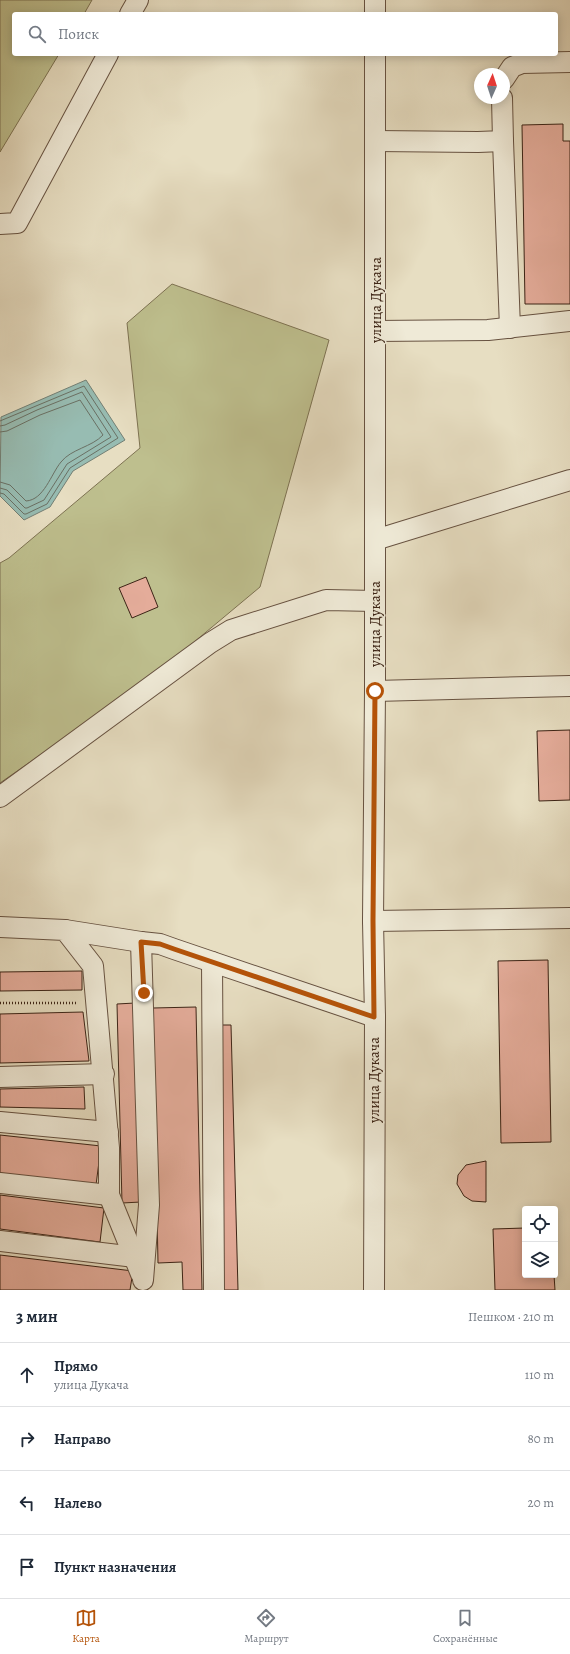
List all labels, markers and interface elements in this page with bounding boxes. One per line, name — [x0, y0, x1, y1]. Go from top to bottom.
search box — [12, 12, 558, 56]
icon: search — [26, 23, 48, 45]
text: Поиск — [58, 24, 99, 44]
north arrow — [474, 68, 510, 104]
street label: улица Дукача — [366, 257, 386, 344]
street label: улица Дукача — [365, 581, 385, 668]
route start — [366, 682, 384, 700]
route end — [135, 984, 153, 1002]
street label: улица Дукача — [364, 1037, 384, 1124]
map controls — [522, 1206, 558, 1278]
button: locate — [522, 1206, 558, 1242]
button: layers — [522, 1242, 558, 1278]
text: 3 мин — [16, 1305, 58, 1328]
text: Пешком · 210 m — [468, 1308, 554, 1325]
text: Прямо — [54, 1356, 98, 1376]
icon: ahead — [16, 1364, 38, 1386]
text: 110 m — [525, 1366, 554, 1383]
text: улица Дукача — [54, 1376, 129, 1393]
icon: right — [16, 1428, 38, 1450]
text: Направо — [54, 1429, 111, 1449]
text: 80 m — [527, 1430, 554, 1447]
icon: left — [16, 1492, 38, 1514]
text: Налево — [54, 1493, 102, 1513]
text: 20 m — [528, 1494, 554, 1511]
icon: arrive — [16, 1556, 38, 1578]
text: Пункт назначения — [54, 1557, 176, 1577]
tab: Карта — [72, 1607, 100, 1646]
tab: Маршрут — [244, 1607, 289, 1646]
tab: Сохранённые — [433, 1607, 498, 1646]

